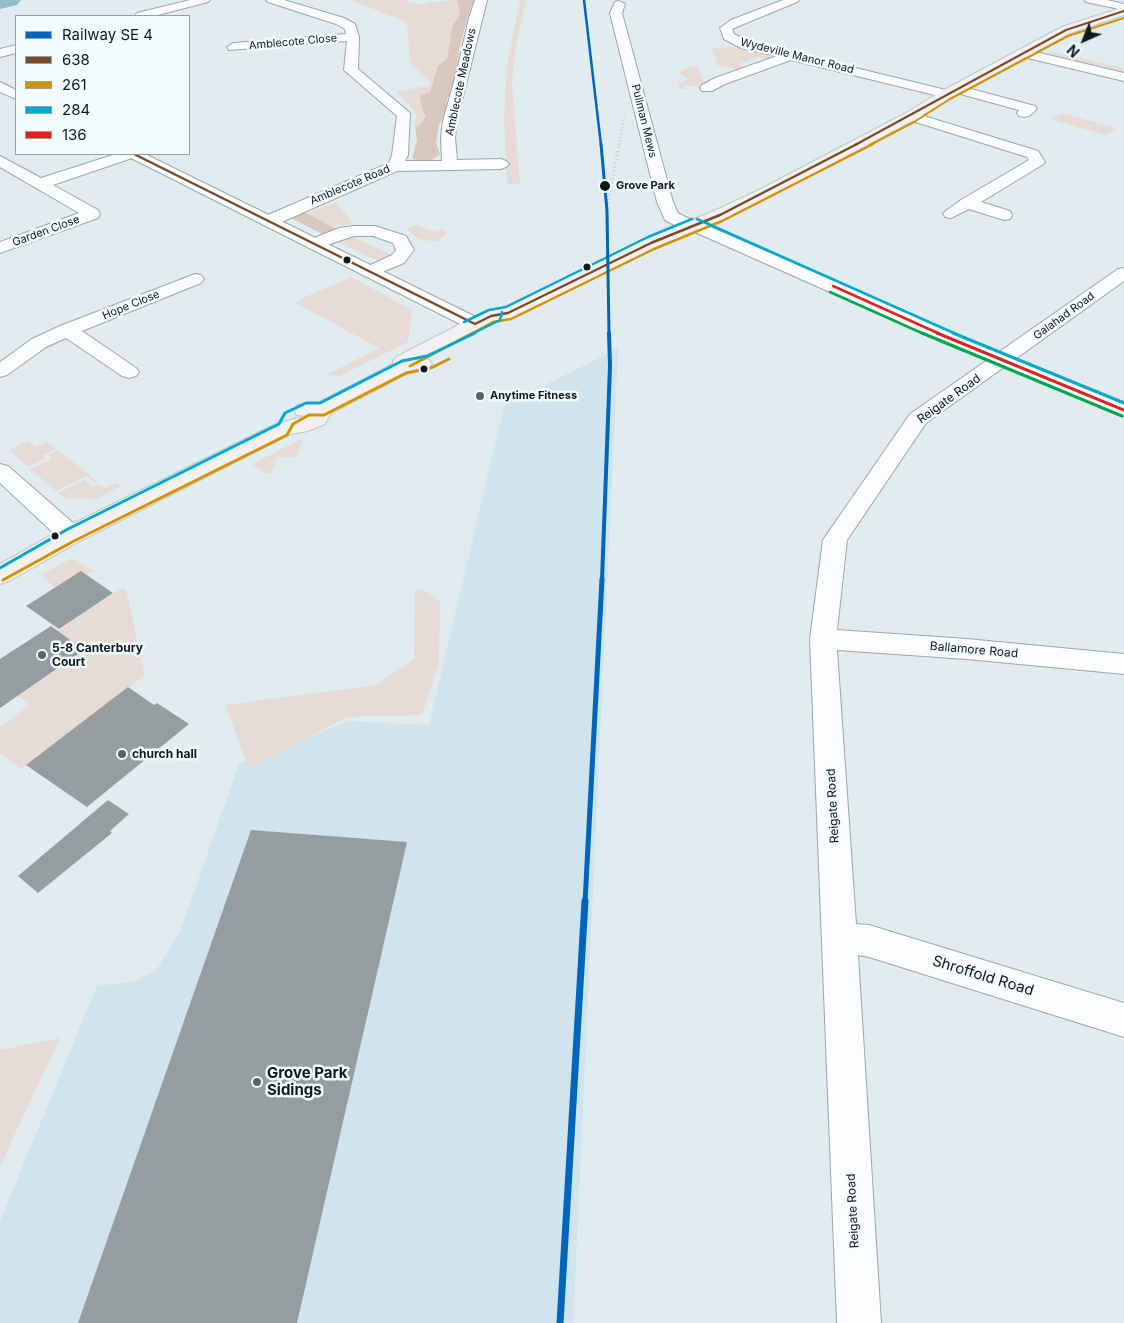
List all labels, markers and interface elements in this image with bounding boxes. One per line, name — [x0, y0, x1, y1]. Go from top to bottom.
legend — [15, 15, 190, 155]
north arrow — [1059, 15, 1109, 65]
text: Railway SE 4 — [62, 25, 153, 44]
street label: Amblecote Meadows — [443, 27, 479, 137]
street label: Amblecote Close — [248, 32, 338, 52]
street label: Wydeville Manor Road — [739, 36, 855, 76]
text: N — [1063, 41, 1083, 61]
text: 638 — [62, 50, 90, 69]
text: 261 — [62, 75, 87, 94]
street label: Pullman Mews — [628, 83, 660, 159]
text: 284 — [62, 100, 90, 119]
text: 136 — [62, 125, 87, 144]
street label: Amblecote Road — [308, 162, 392, 208]
marker: Grove Park — [598, 179, 612, 193]
place label: Grove Park — [616, 179, 675, 193]
street label: Garden Close — [11, 213, 81, 249]
unlabelled marker — [342, 255, 352, 265]
unlabelled marker — [582, 262, 592, 272]
street label: Hope Close — [100, 288, 162, 322]
street label: Galahad Road — [1031, 289, 1097, 343]
unlabelled marker — [419, 364, 429, 374]
street label: Reigate Road — [915, 371, 983, 427]
place label: Anytime Fitness — [490, 389, 577, 403]
marker: Anytime Fitness — [474, 390, 486, 402]
unlabelled marker — [50, 531, 60, 541]
street label: Ballamore Road — [929, 639, 1019, 661]
place label: 5-8 Canterbury Court — [52, 641, 143, 669]
marker: 5-8 Canterbury Court — [36, 649, 48, 661]
place label: church hall — [132, 747, 197, 761]
marker: church hall — [116, 748, 128, 760]
street label: Reigate Road — [824, 768, 842, 844]
street label: Shroffold Road — [930, 952, 1036, 1000]
place label: Grove Park Sidings — [267, 1064, 347, 1099]
marker: Grove Park Sidings — [251, 1076, 263, 1088]
street label: Reigate Road — [844, 1173, 862, 1249]

